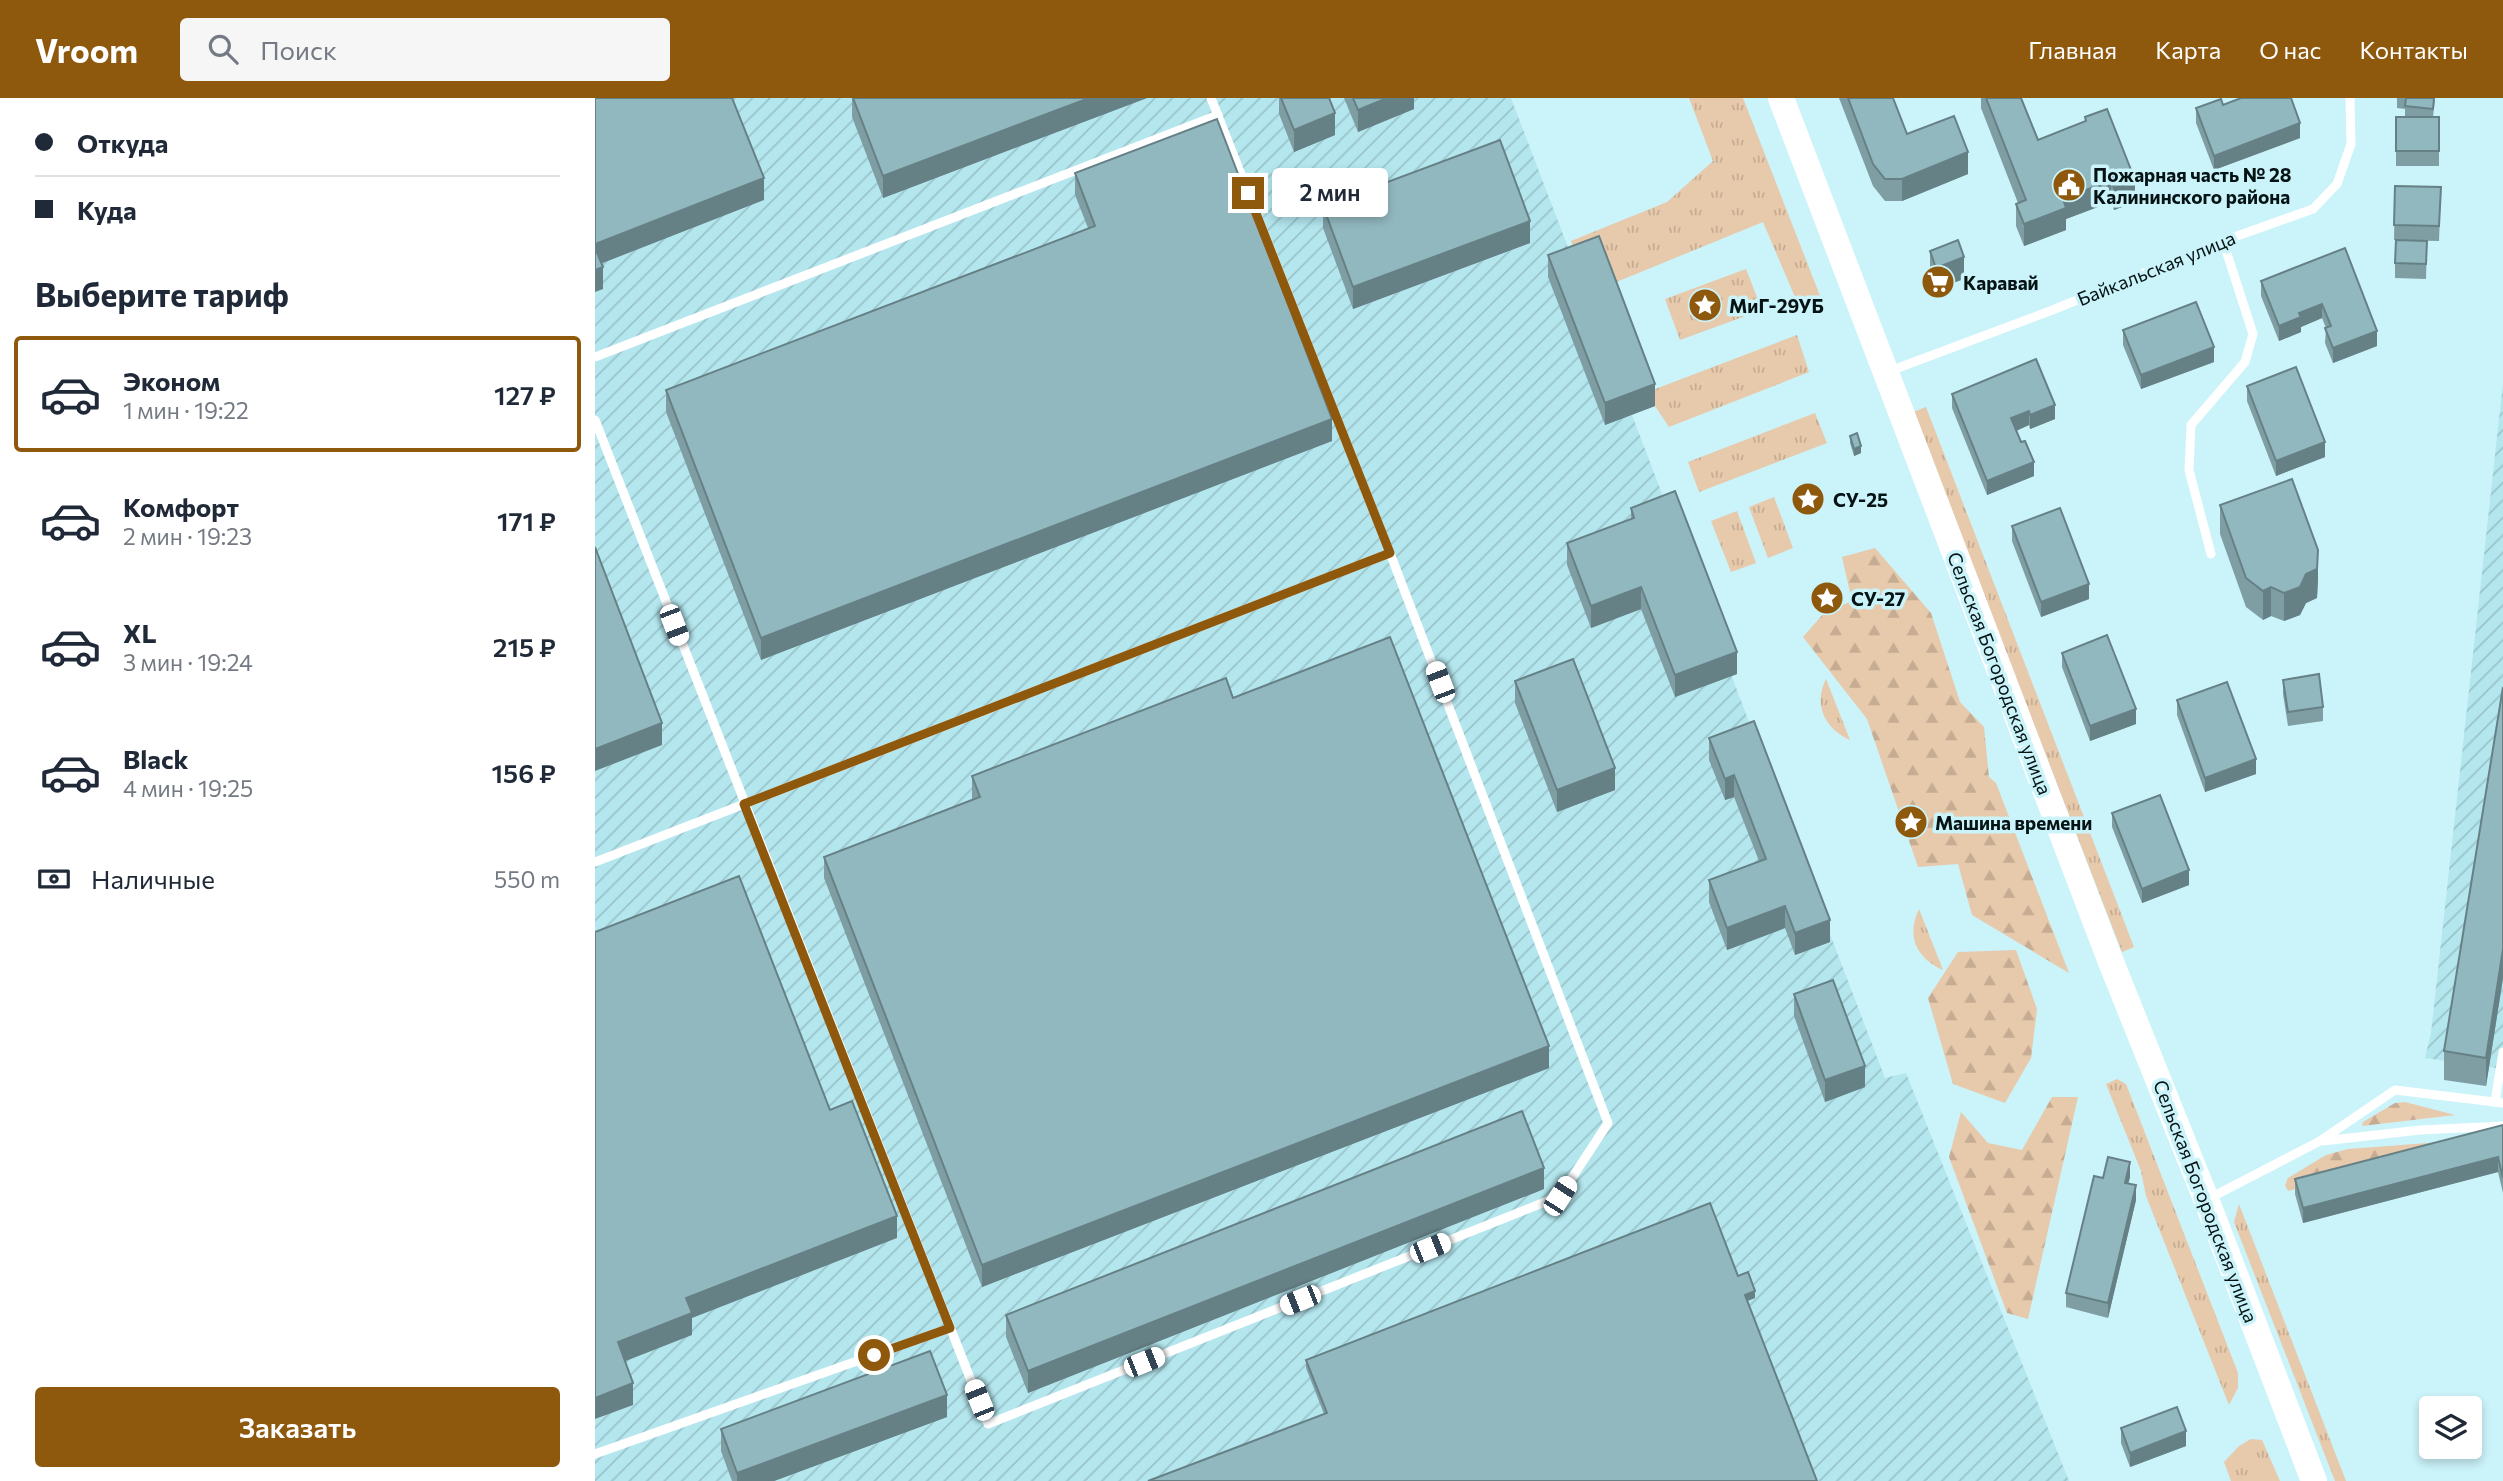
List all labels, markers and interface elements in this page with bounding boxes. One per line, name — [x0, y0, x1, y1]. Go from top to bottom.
search box — [180, 18, 670, 81]
text: Vroom — [35, 29, 138, 70]
icon: search — [204, 30, 242, 68]
text: Поиск — [260, 34, 337, 65]
text: Главная — [2028, 35, 2117, 64]
text: Карта — [2155, 35, 2221, 64]
text: О нас — [2259, 35, 2321, 64]
text: Контакты — [2359, 35, 2468, 64]
text: Откуда — [77, 127, 168, 158]
place label: Пожарная часть № 28 Калининского района — [2093, 163, 2291, 208]
public building icon: Пожарная часть № 28 Калининского района — [2050, 166, 2088, 204]
callout: 2 мин — [1273, 168, 1388, 217]
route end — [1232, 177, 1264, 209]
text: 2 мин — [1300, 178, 1360, 206]
text: Куда — [77, 194, 137, 225]
street label: Байкальская улица — [2074, 226, 2238, 310]
supermarket icon: Каравай — [1919, 263, 1957, 301]
place label: Каравай — [1963, 271, 2039, 294]
text: Выберите тариф — [35, 274, 289, 314]
place icon: МиГ-29УБ — [1686, 286, 1724, 324]
place label: МиГ-29УБ — [1729, 294, 1824, 317]
icon: car — [39, 363, 102, 426]
text: Эконом — [123, 365, 220, 396]
text: 127 ₽ — [494, 379, 556, 410]
text: 1 мин · 19:22 — [123, 396, 249, 424]
place icon: СУ-25 — [1789, 480, 1827, 518]
place label: СУ-25 — [1833, 488, 1888, 511]
icon: car — [39, 489, 102, 552]
text: Комфорт — [123, 491, 239, 522]
text: 171 ₽ — [497, 505, 556, 536]
text: 2 мин · 19:23 — [123, 522, 252, 550]
street label: Сельская Богородская улица — [1943, 548, 2057, 798]
place icon: СУ-27 — [1808, 579, 1846, 617]
place label: СУ-27 — [1851, 587, 1905, 610]
car — [657, 602, 692, 648]
icon: car — [39, 615, 102, 678]
text: XL — [123, 617, 157, 648]
text: 215 ₽ — [493, 631, 556, 662]
text: 3 мин · 19:24 — [123, 648, 253, 676]
car — [1423, 659, 1458, 705]
icon: car — [39, 741, 102, 804]
text: Black — [123, 743, 189, 774]
text: 156 ₽ — [492, 757, 556, 788]
text: 4 мин · 19:25 — [123, 774, 253, 802]
place icon: Машина времени — [1892, 803, 1930, 841]
place label: Машина времени — [1935, 811, 2092, 834]
icon: cash — [35, 860, 73, 898]
text: Наличные — [91, 863, 215, 894]
text: 550 m — [494, 865, 560, 893]
street label: Сельская Богородская улица — [2149, 1076, 2263, 1326]
car — [1540, 1173, 1581, 1219]
car — [1407, 1230, 1454, 1266]
car — [1277, 1282, 1324, 1318]
route start — [858, 1339, 890, 1371]
car — [1121, 1344, 1168, 1380]
car — [962, 1377, 997, 1423]
button: Заказать — [35, 1387, 560, 1467]
map controls — [2419, 1396, 2482, 1459]
button: layers — [2419, 1396, 2482, 1459]

